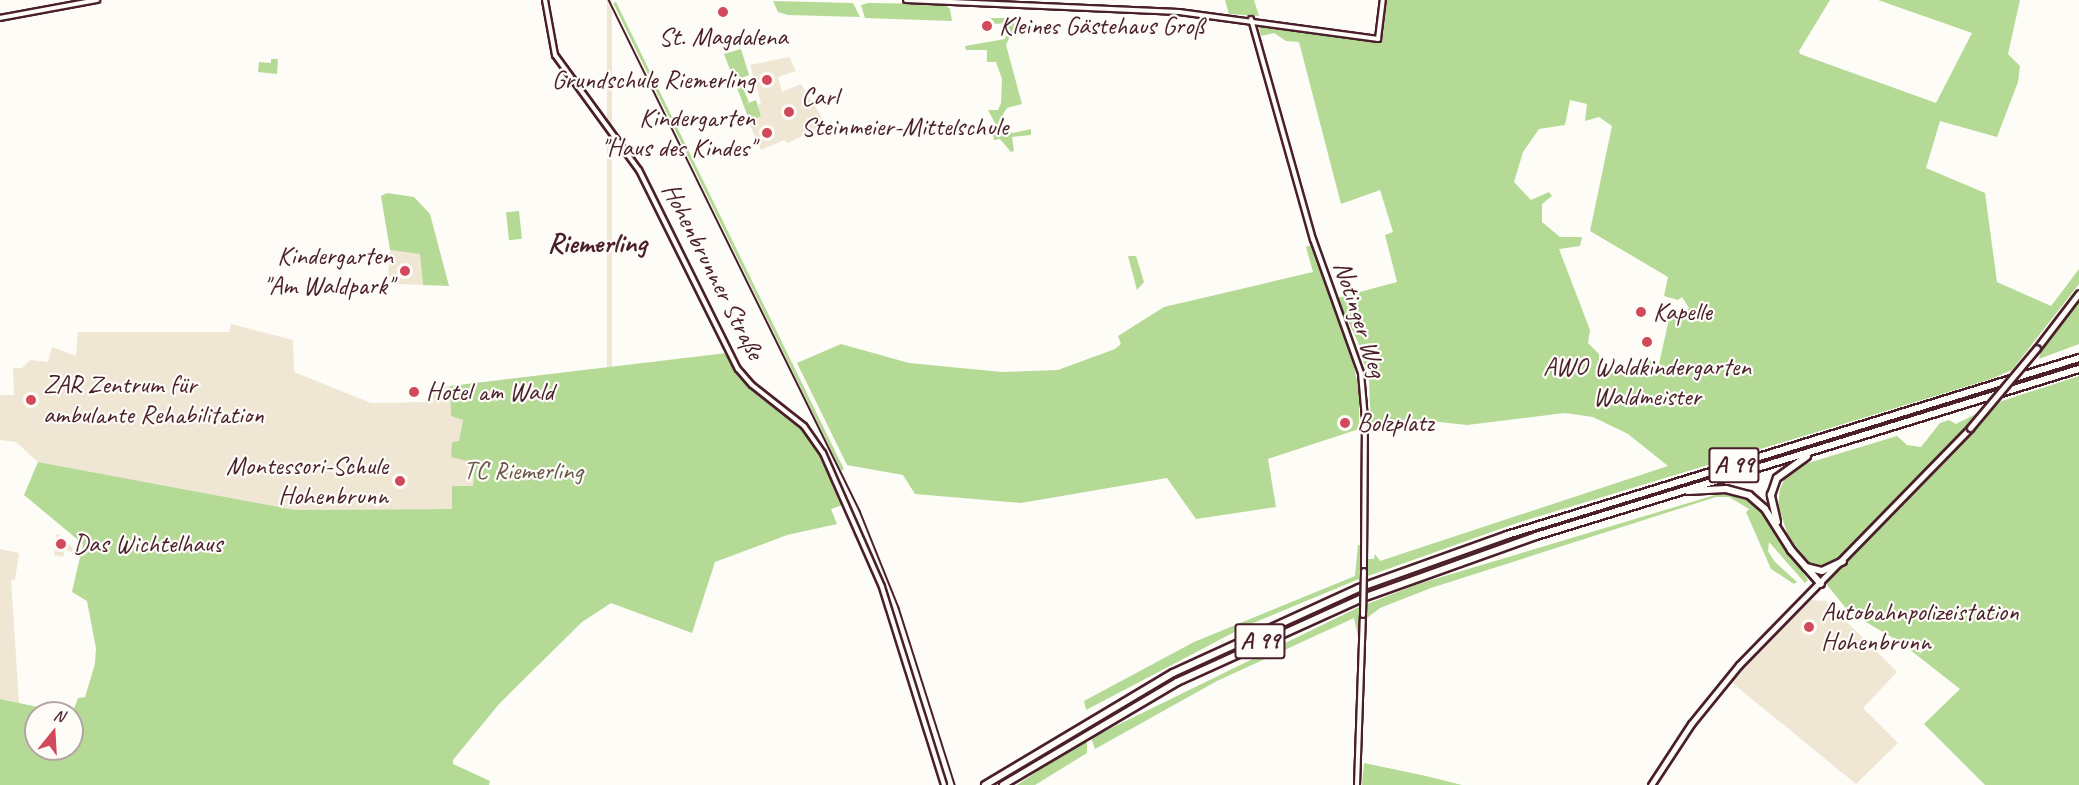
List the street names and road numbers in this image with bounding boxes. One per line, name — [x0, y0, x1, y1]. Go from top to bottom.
street label: Hohenbrunner Straße — [655, 177, 771, 365]
street label: Notinger Weg — [1327, 257, 1393, 381]
road number: A 99 — [1707, 444, 1761, 486]
road number: A 99 — [1233, 620, 1287, 662]

